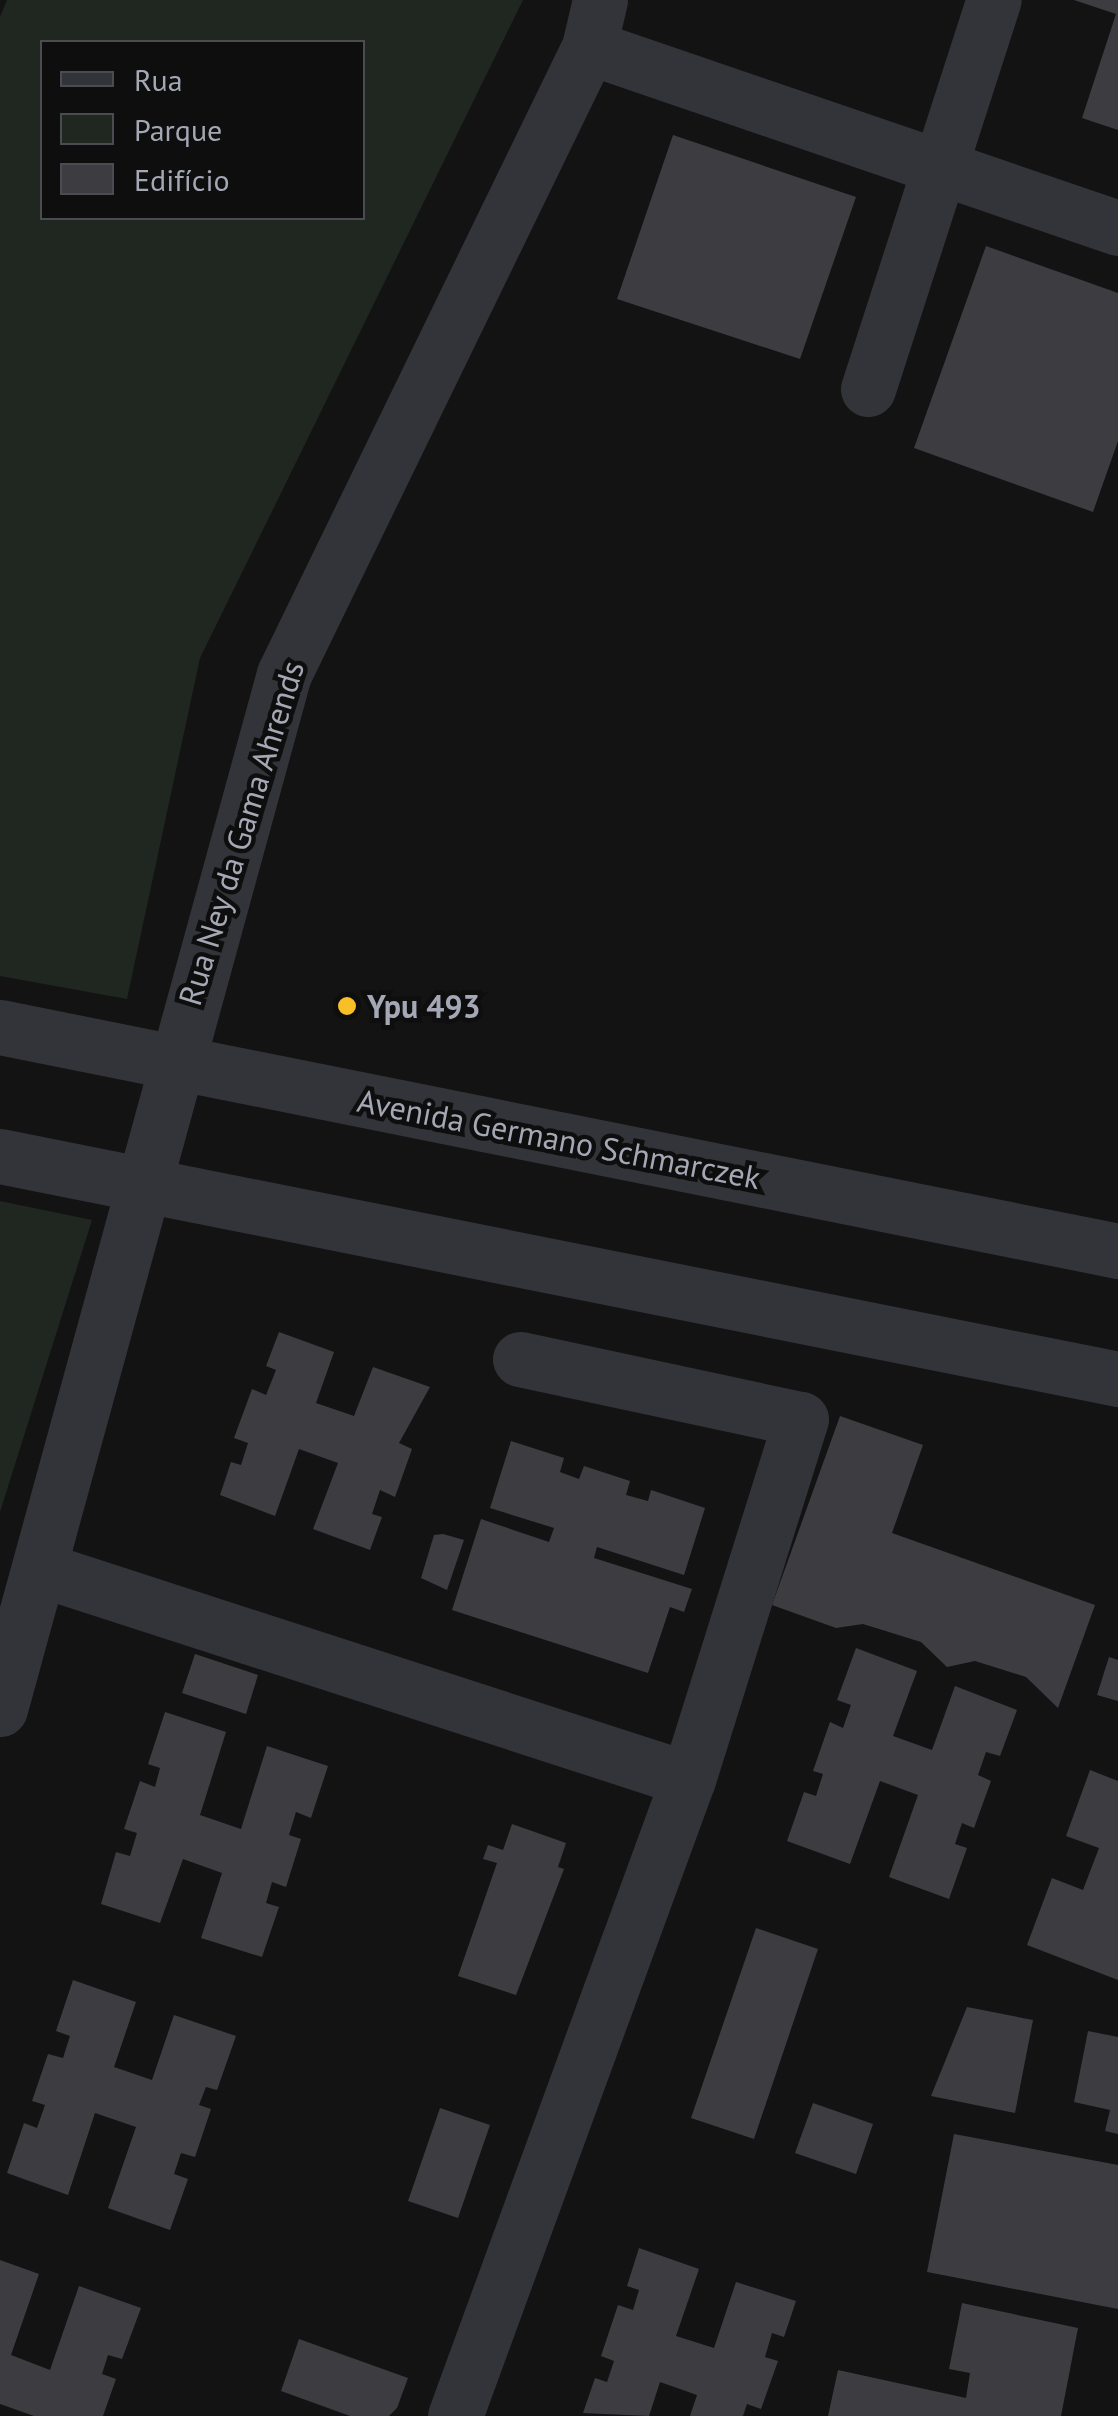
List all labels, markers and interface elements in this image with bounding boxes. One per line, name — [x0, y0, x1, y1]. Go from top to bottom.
legend — [40, 40, 365, 220]
text: Rua — [134, 60, 183, 99]
text: Parque — [134, 110, 222, 149]
text: Edifício — [134, 160, 230, 199]
street label: Rua Ney da Gama Ahrends — [170, 655, 312, 1011]
place label: Ypu 493 — [367, 987, 481, 1025]
marker: Ypu 493 — [336, 995, 358, 1017]
street label: Avenida Germano Schmarczek — [354, 1081, 764, 1197]

